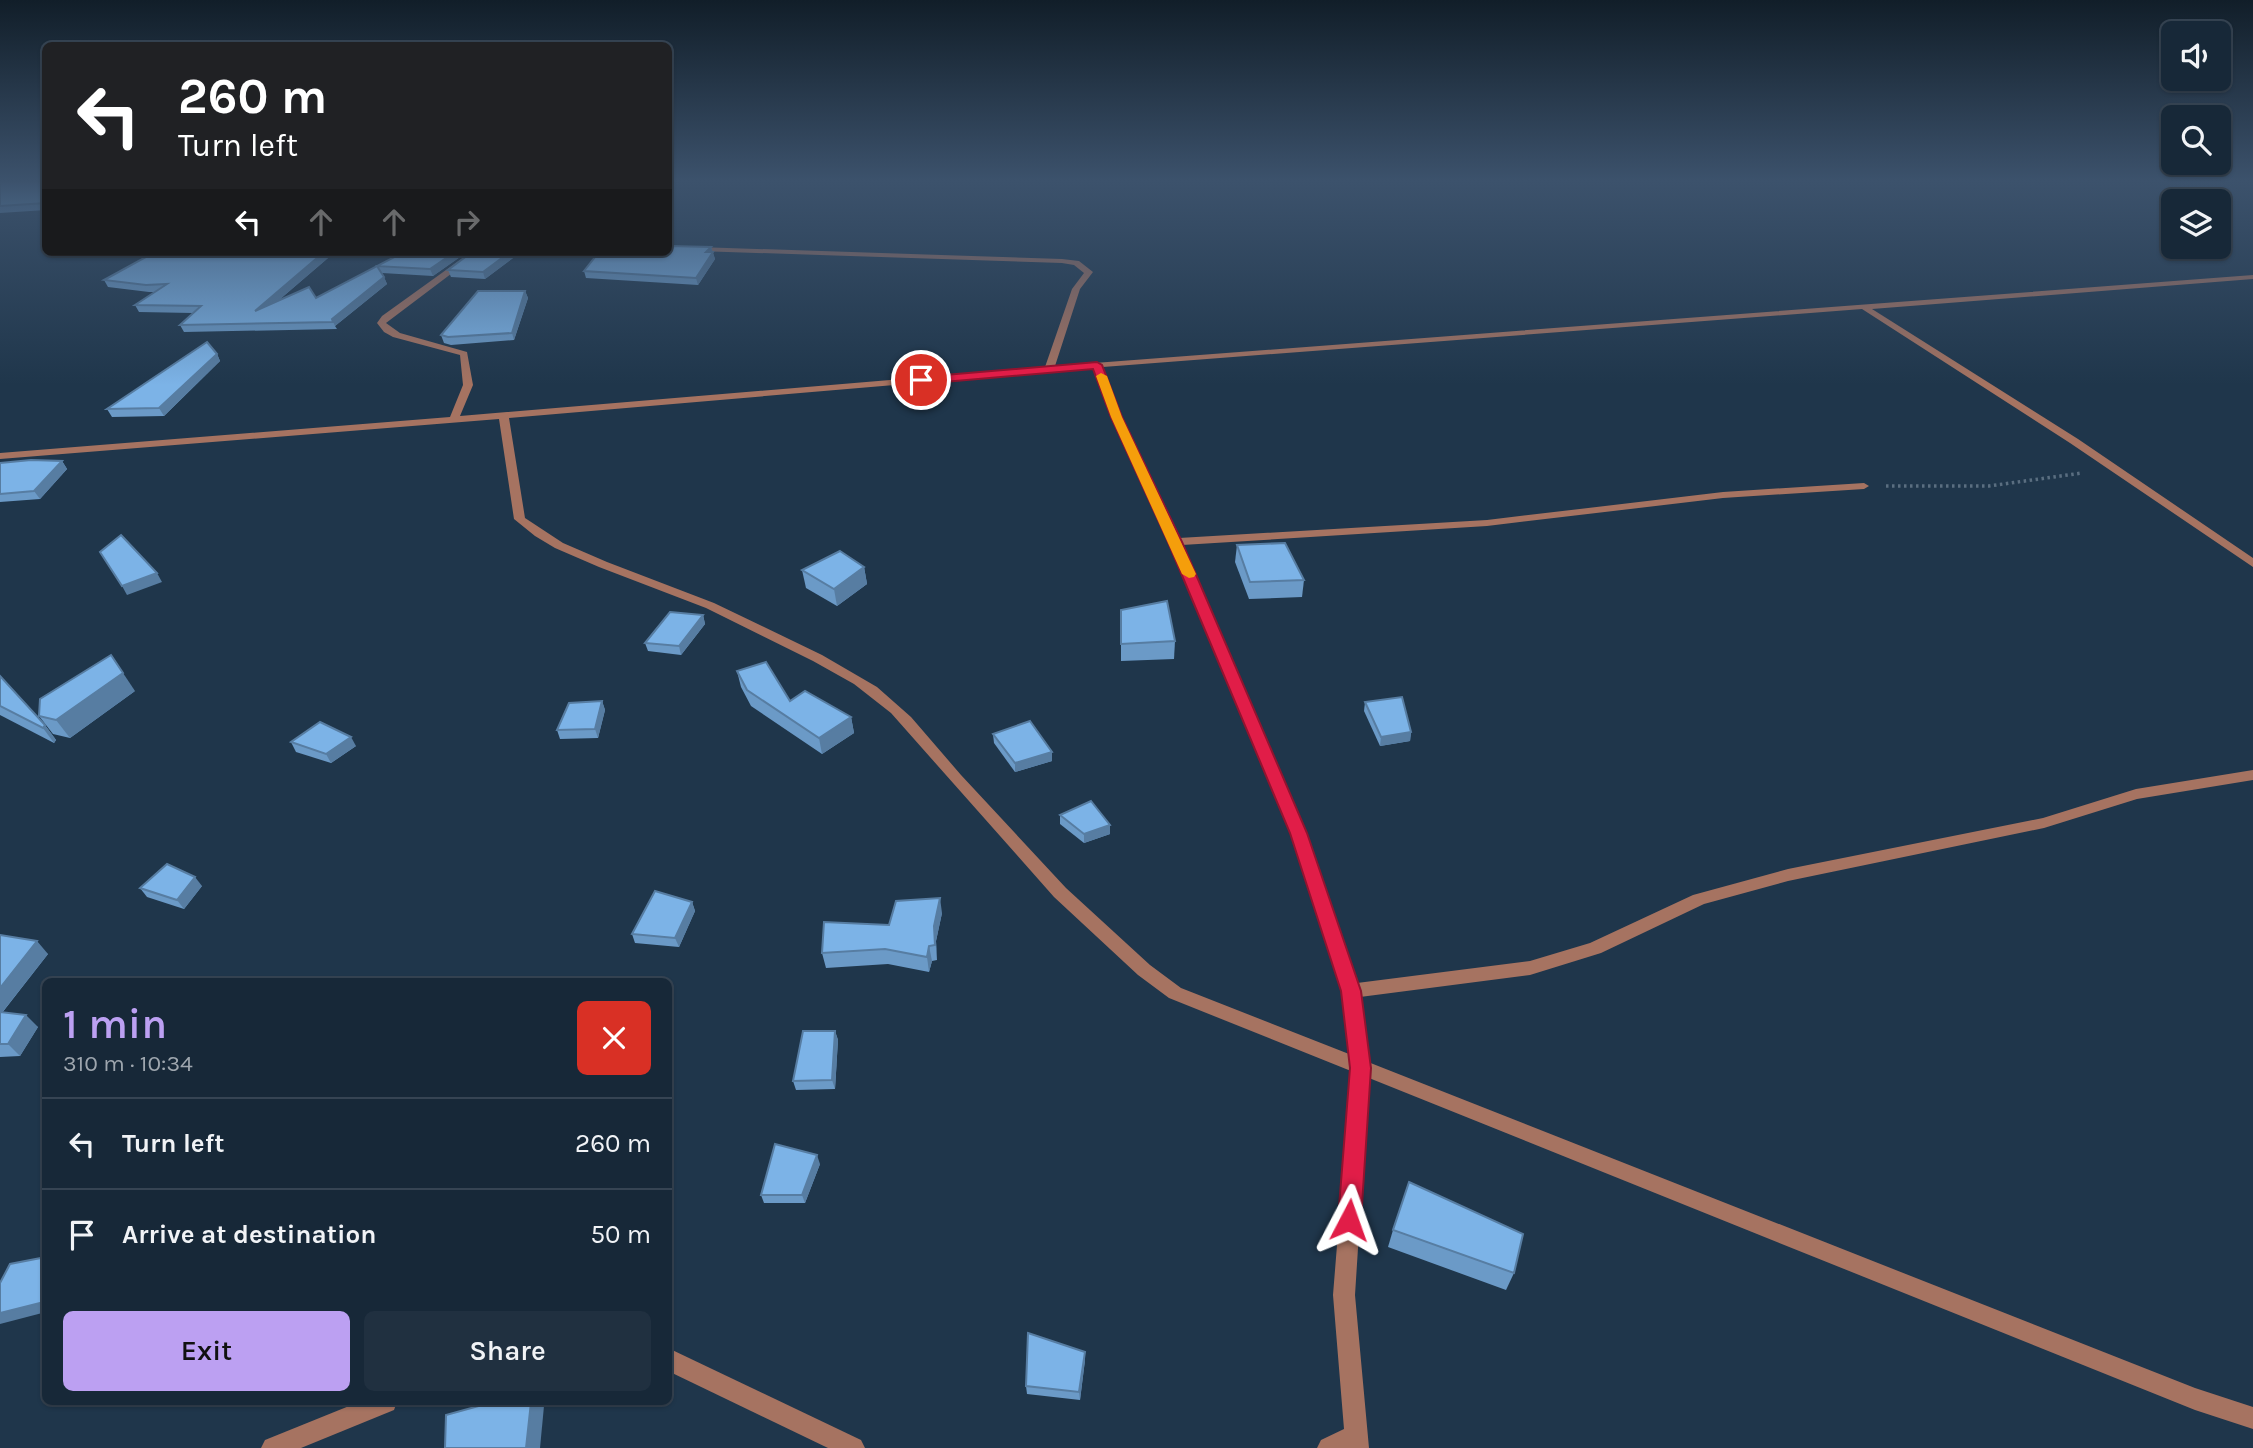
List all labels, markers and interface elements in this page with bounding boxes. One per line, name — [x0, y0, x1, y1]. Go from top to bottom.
map controls — [2161, 21, 2231, 259]
button: sound — [2161, 21, 2231, 91]
text: 260 m — [178, 68, 327, 125]
icon: left — [63, 70, 154, 161]
button: search — [2161, 105, 2231, 175]
text: Turn left — [178, 127, 298, 164]
button: layers — [2161, 189, 2231, 259]
icon: left — [229, 203, 267, 241]
icon: ahead — [302, 203, 340, 241]
icon: ahead — [375, 203, 413, 241]
icon: right — [448, 203, 486, 241]
pin — [891, 350, 951, 410]
icon: arrive — [902, 361, 940, 399]
text: 1 min — [63, 999, 167, 1049]
button: close — [577, 1001, 651, 1075]
text: 310 m · 10:34 — [63, 1050, 193, 1077]
icon: left — [63, 1125, 101, 1163]
text: Turn left — [122, 1128, 224, 1159]
text: 260 m — [575, 1128, 651, 1159]
position arrow — [1312, 1183, 1386, 1257]
icon: arrive — [63, 1216, 101, 1254]
text: Arrive at destination — [122, 1219, 376, 1250]
text: 50 m — [590, 1219, 651, 1250]
button: Exit — [63, 1311, 350, 1391]
button: Share — [364, 1311, 651, 1391]

